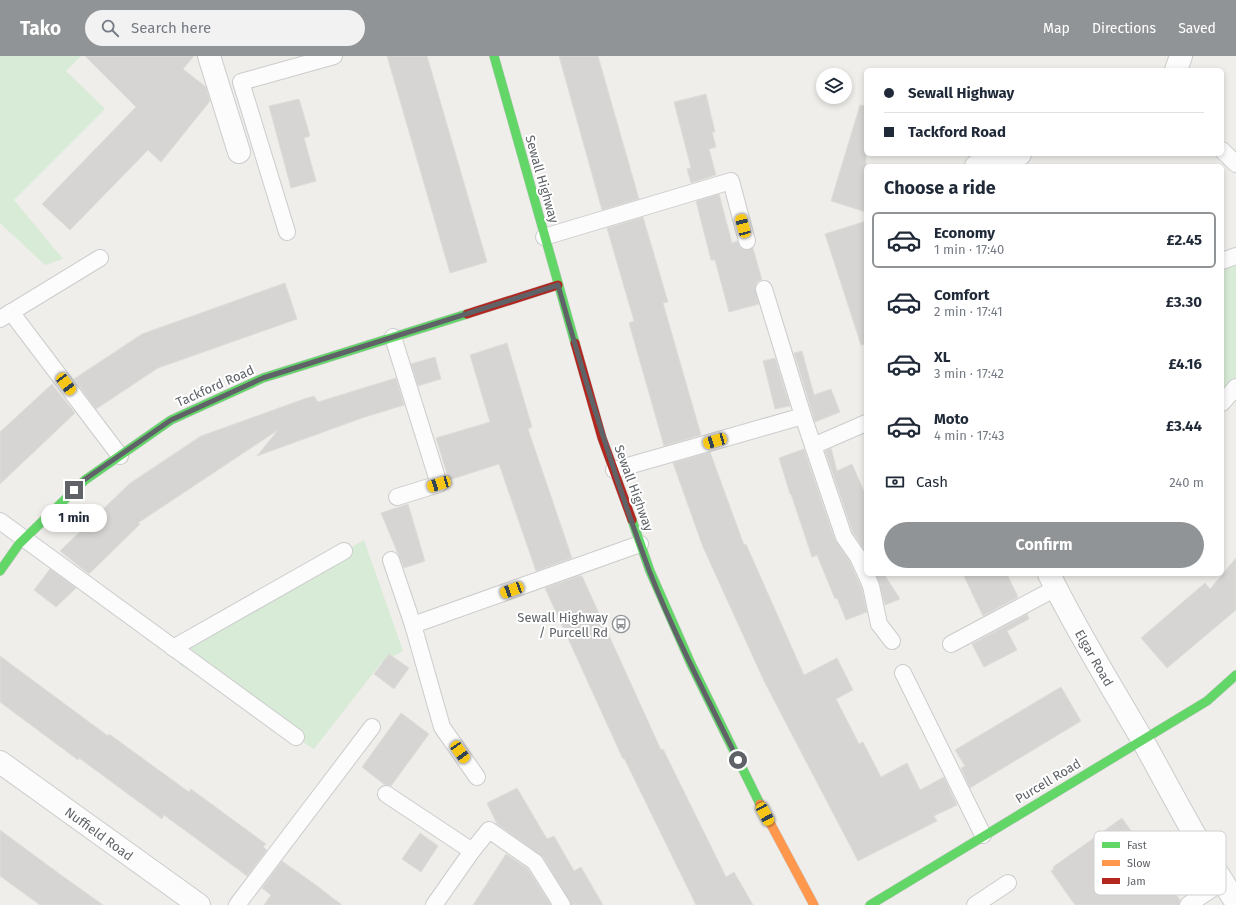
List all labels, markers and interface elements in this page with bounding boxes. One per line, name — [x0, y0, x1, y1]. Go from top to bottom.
search box — [85, 10, 365, 46]
text: Tako — [20, 17, 61, 40]
icon: search — [99, 17, 121, 39]
text: Search here — [131, 19, 211, 37]
text: Map — [1043, 20, 1070, 37]
text: Directions — [1092, 20, 1156, 37]
text: Saved — [1178, 20, 1216, 37]
map controls — [816, 68, 852, 104]
button: layers — [816, 68, 852, 104]
text: Sewall Highway — [908, 84, 1014, 102]
text: Tackford Road — [908, 123, 1006, 141]
street label: Sewall Highway — [522, 133, 562, 225]
text: Choose a ride — [884, 177, 996, 199]
car — [734, 213, 752, 239]
icon: car — [886, 222, 922, 258]
text: Economy — [934, 224, 995, 242]
text: £2.45 — [1167, 231, 1202, 249]
text: 1 min · 17:40 — [934, 242, 1004, 257]
icon: car — [886, 284, 922, 320]
text: Comfort — [934, 286, 990, 304]
text: £3.30 — [1166, 293, 1202, 311]
text: 2 min · 17:41 — [934, 304, 1003, 319]
icon: car — [886, 346, 922, 382]
text: XL — [934, 348, 950, 366]
text: £4.16 — [1168, 355, 1202, 373]
street label: Tackford Road — [174, 362, 256, 410]
text: 3 min · 17:42 — [934, 366, 1004, 381]
car — [54, 371, 78, 397]
icon: car — [886, 408, 922, 444]
text: Moto — [934, 410, 969, 428]
text: £3.44 — [1166, 417, 1202, 435]
text: 4 min · 17:43 — [934, 428, 1004, 443]
car — [702, 432, 728, 450]
street label: Sewall Highway — [611, 443, 657, 534]
icon: cash — [884, 471, 906, 493]
text: Cash — [916, 473, 948, 491]
car — [426, 475, 452, 493]
text: 240 m — [1169, 475, 1204, 490]
route end — [65, 481, 83, 499]
callout: 1 min — [41, 504, 107, 532]
text: 1 min — [58, 510, 90, 525]
button: Confirm — [884, 522, 1204, 568]
car — [499, 580, 525, 600]
place label: Sewall Highway / Purcell Rd — [517, 610, 609, 640]
bus stop icon: Sewall Highway / Purcell Rd — [611, 614, 631, 634]
street label: Elgar Road — [1072, 627, 1116, 689]
car — [448, 739, 472, 765]
route start — [729, 751, 747, 769]
street label: Purcell Road — [1013, 756, 1083, 806]
car — [754, 801, 776, 827]
street label: Nuffield Road — [62, 804, 136, 864]
legend — [1094, 831, 1226, 895]
text: Fast — [1127, 839, 1147, 852]
text: Slow — [1127, 857, 1151, 870]
text: Jam — [1127, 875, 1146, 888]

